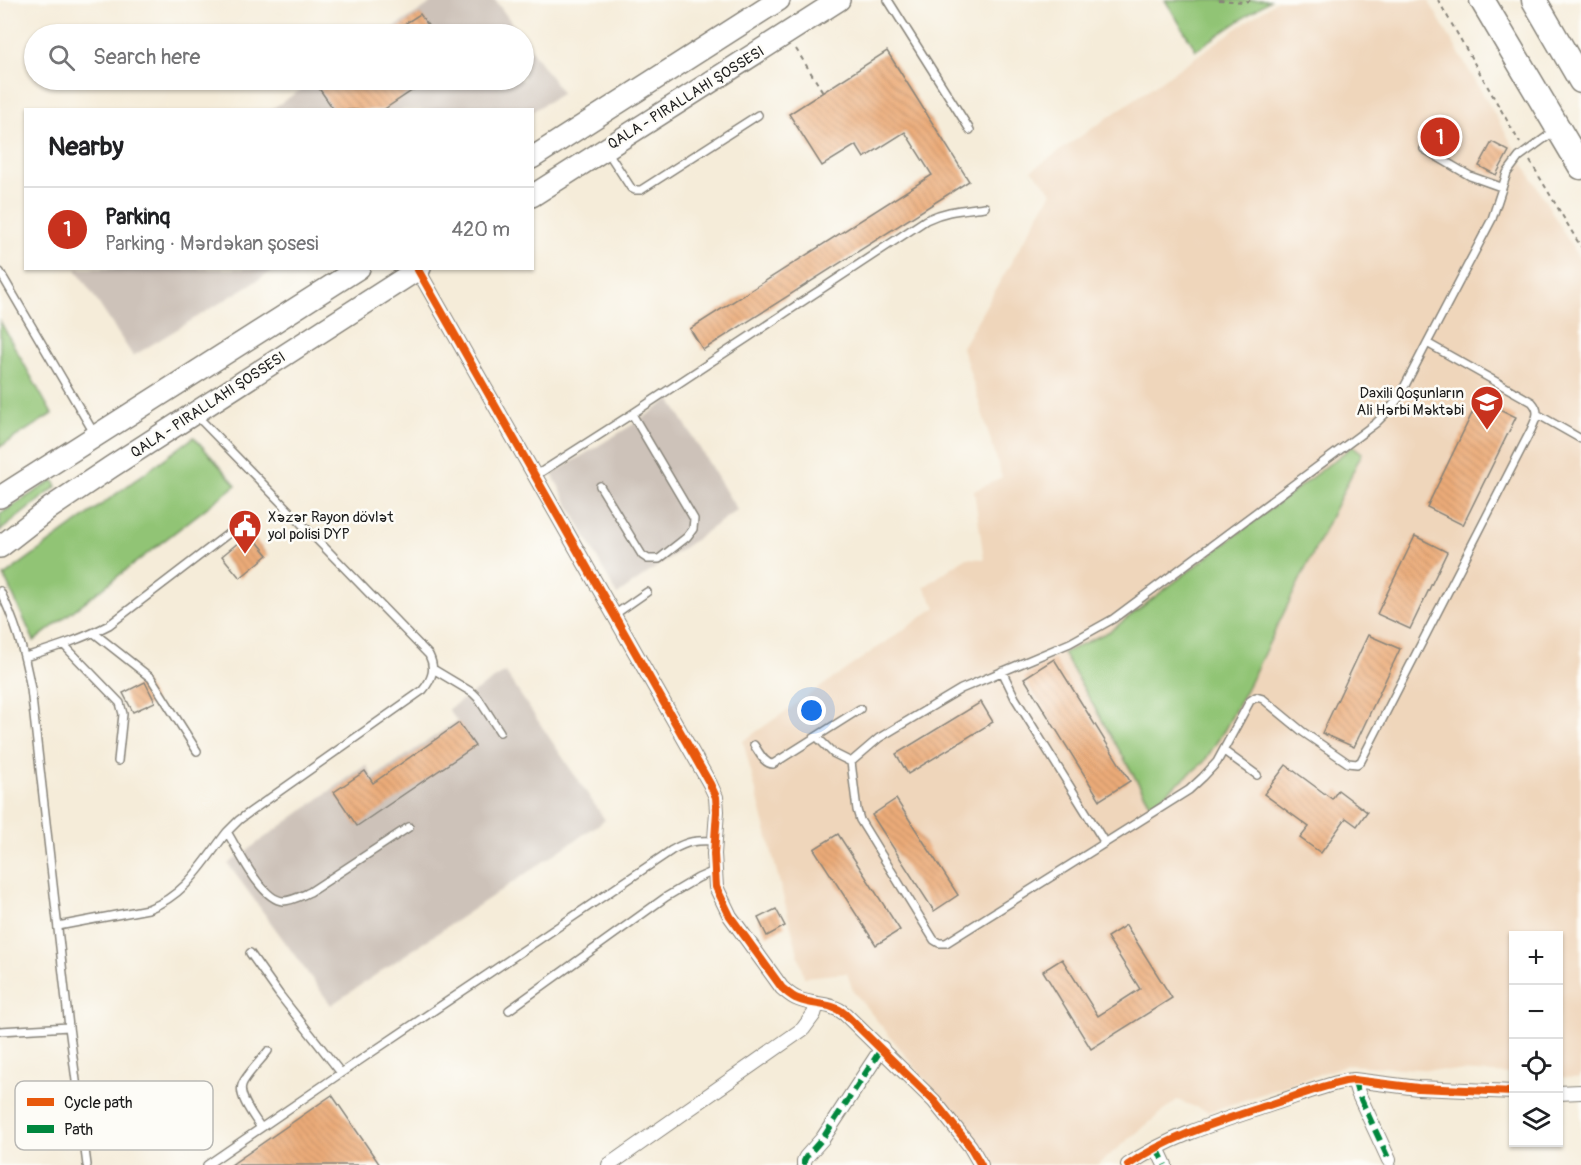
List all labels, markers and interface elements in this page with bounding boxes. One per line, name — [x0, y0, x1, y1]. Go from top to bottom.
search box — [24, 24, 534, 90]
icon: search — [45, 41, 78, 74]
street label: QALA - PIRALLAHI ŞOSSESI — [604, 42, 768, 154]
text: Search here — [93, 43, 200, 71]
pin: 1 — [1420, 114, 1460, 160]
text: Nearby — [48, 131, 124, 163]
text: Parkinq — [105, 203, 170, 231]
text: 1 — [64, 217, 71, 242]
text: 420 m — [451, 217, 510, 242]
text: Parking · Mərdəkan şosesi — [105, 231, 319, 256]
street label: QALA - PIRALLAHI ŞOSSESI — [127, 348, 289, 462]
place label: Daxili Qoşunların Ali Hərbi Məktəbi — [1356, 384, 1464, 420]
school or university icon: Daxili Qoşunların Ali Hərbi Məktəbi — [1469, 384, 1505, 431]
public building icon: Xəzər Rayon dövlət yol polisi DYP — [227, 508, 263, 555]
place label: Xəzər Rayon dövlət yol polisi DYP — [267, 508, 395, 544]
your location — [797, 696, 826, 725]
map controls — [1509, 931, 1563, 1147]
button: + — [1509, 931, 1563, 985]
button: − — [1509, 985, 1563, 1039]
button: locate — [1509, 1039, 1563, 1093]
legend — [15, 1081, 213, 1150]
text: Cycle path — [64, 1093, 132, 1113]
button: layers — [1509, 1093, 1563, 1147]
text: Path — [64, 1120, 93, 1140]

